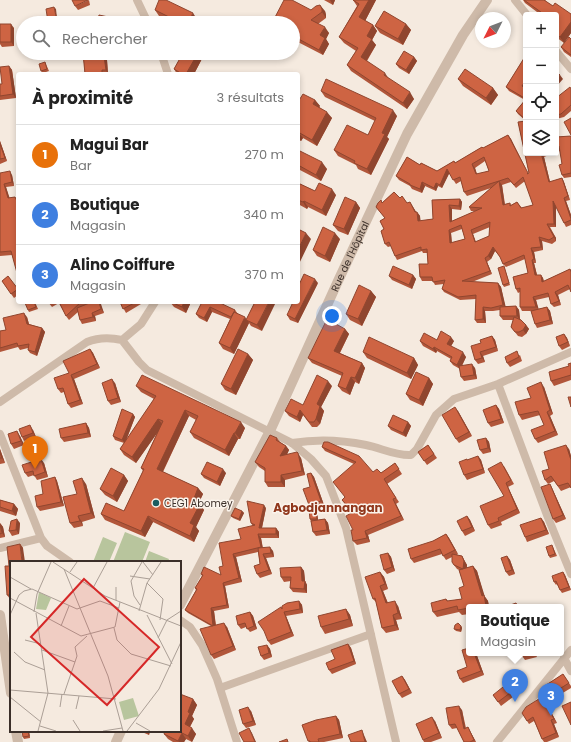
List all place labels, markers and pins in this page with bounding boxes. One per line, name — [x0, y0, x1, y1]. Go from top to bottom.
pin: 1 — [22, 436, 48, 469]
place label: CEG1 Abomey — [164, 496, 233, 511]
marker: CEG1 Abomey — [151, 498, 161, 508]
pin: 2 — [502, 669, 528, 702]
pin: 3 — [538, 683, 564, 716]

